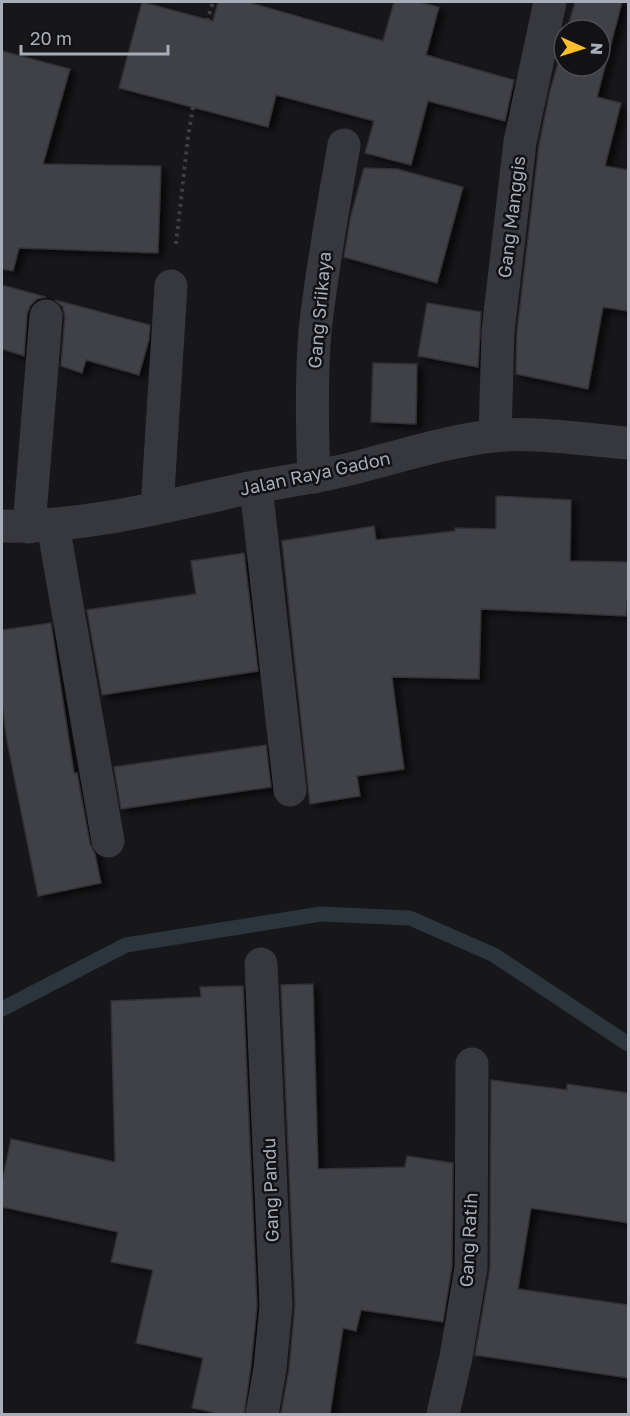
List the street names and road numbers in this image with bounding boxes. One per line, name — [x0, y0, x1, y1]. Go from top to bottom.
street label: Gang Manggis — [493, 155, 529, 279]
street label: Gang Sriikaya — [303, 251, 335, 369]
street label: Jalan Raya Gadon — [237, 446, 392, 500]
street label: Gang Pandu — [257, 1138, 283, 1243]
street label: Gang Ratih — [455, 1192, 481, 1288]

